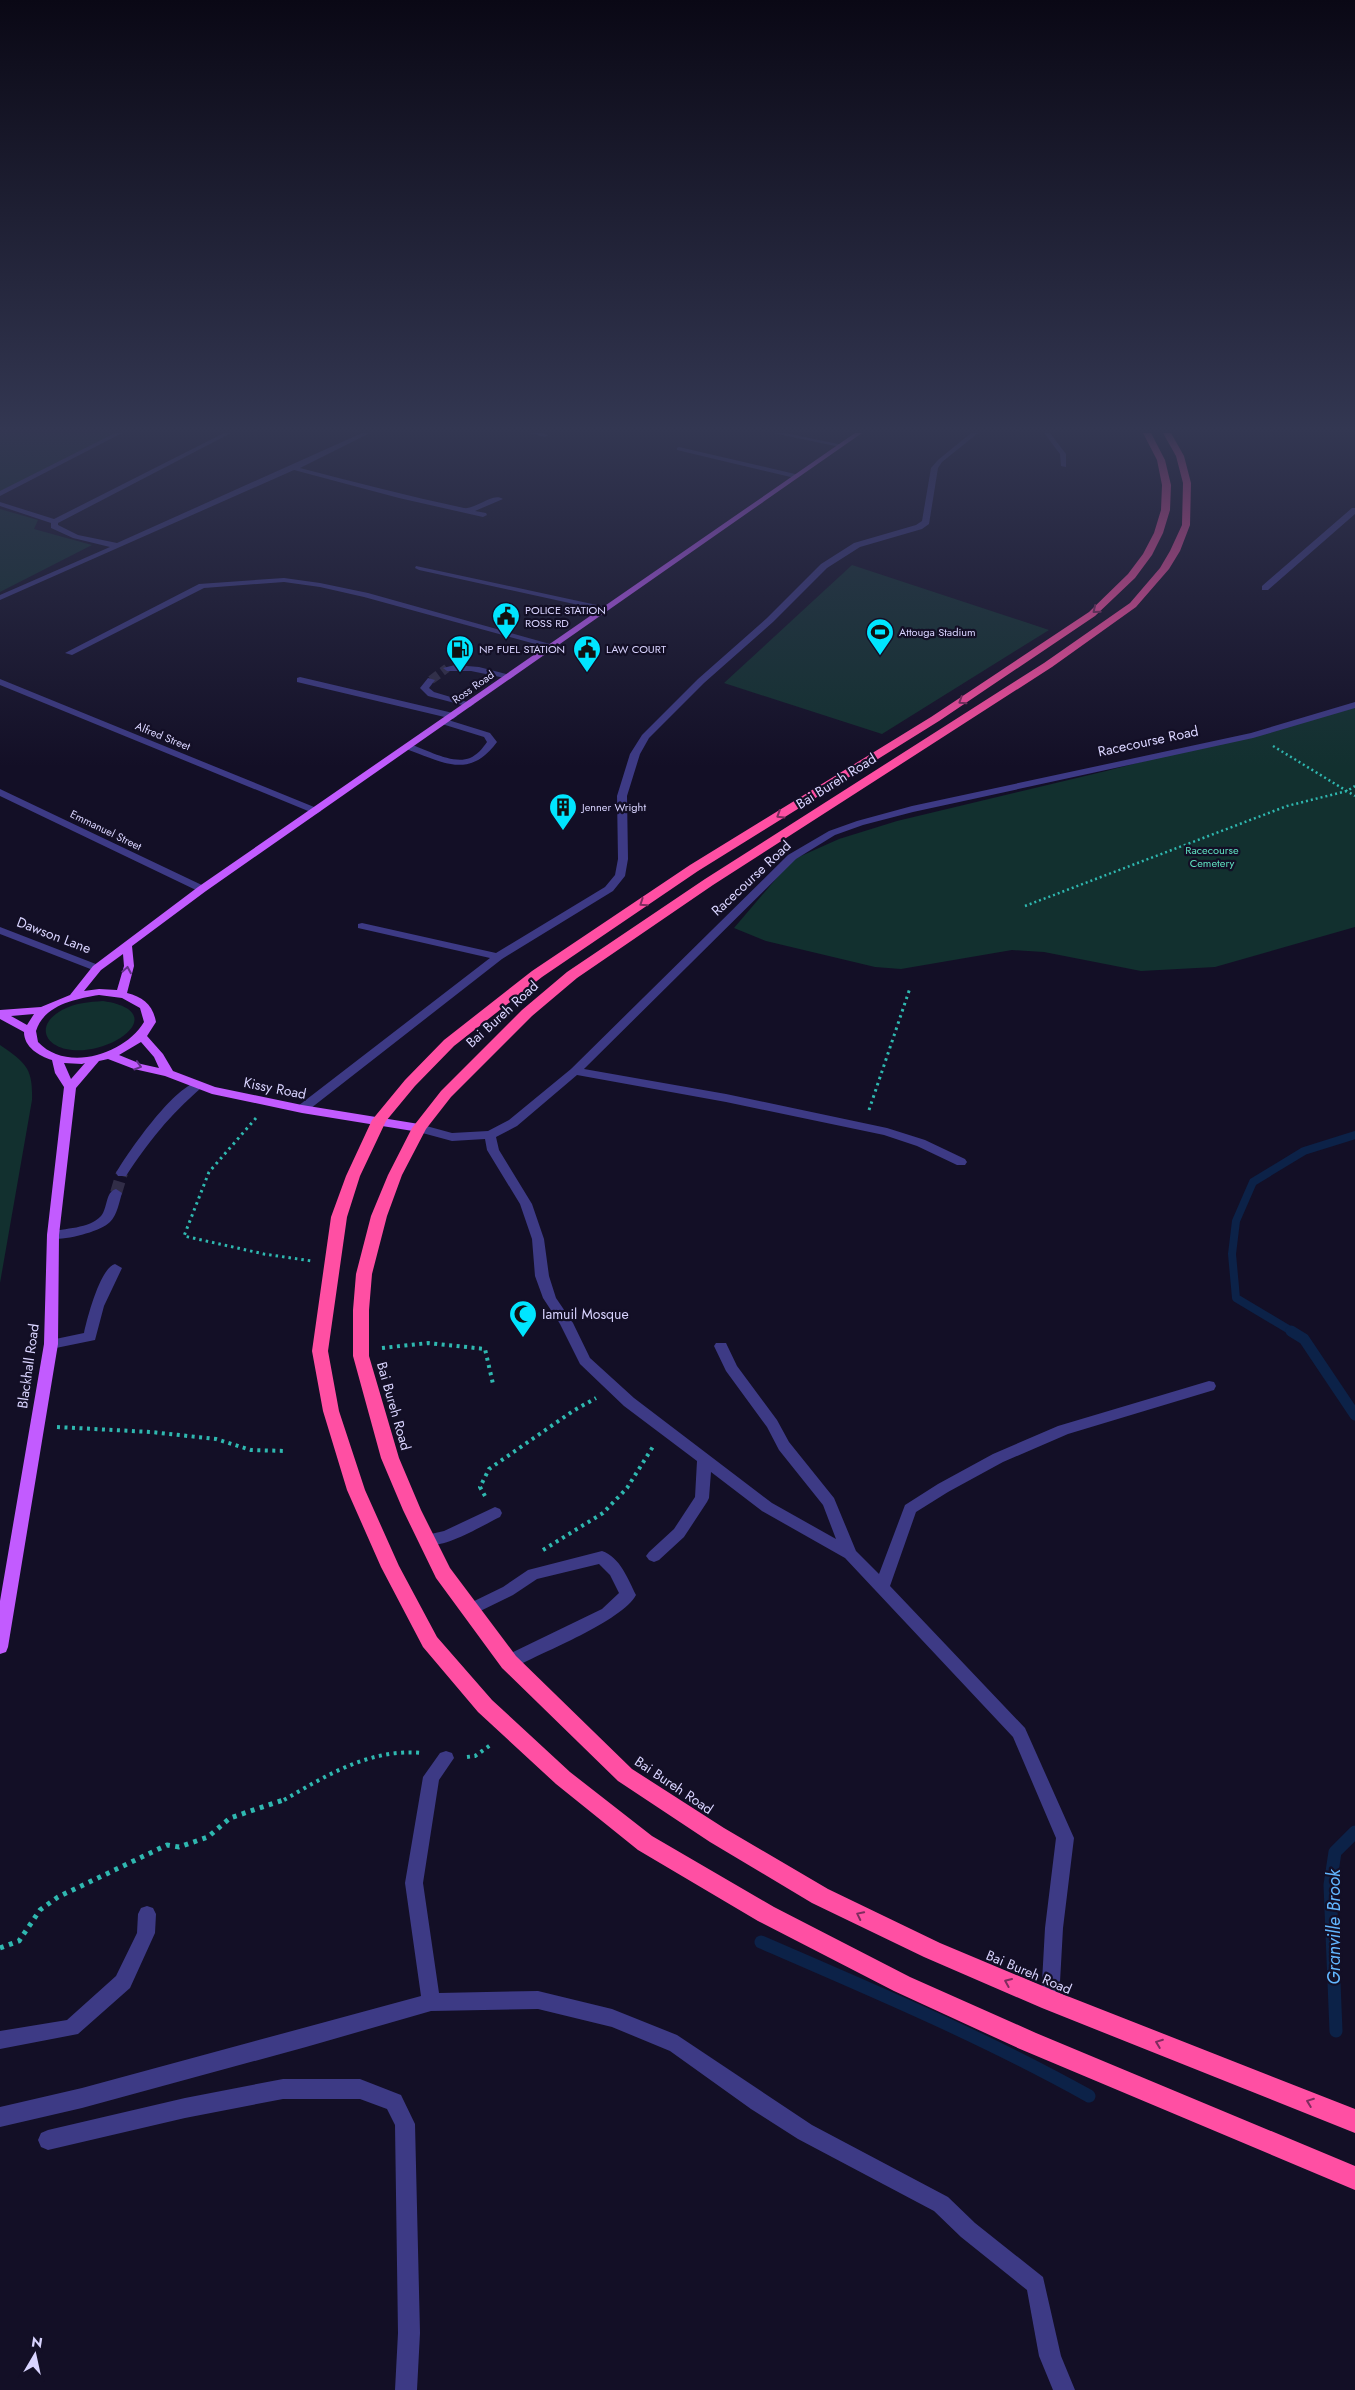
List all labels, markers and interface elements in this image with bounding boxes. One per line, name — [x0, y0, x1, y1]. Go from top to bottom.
public building icon: POLICE STATION ROSS RD — [491, 601, 521, 640]
place label: POLICE STATION ROSS RD — [525, 602, 606, 631]
one-way arrow — [1093, 604, 1102, 613]
sports icon: Attouga Stadium — [865, 617, 895, 656]
place label: Attouga Stadium — [899, 624, 976, 640]
fuel station icon: NP FUEL STATION — [445, 634, 475, 673]
public building icon: LAW COURT — [572, 634, 602, 673]
place label: NP FUEL STATION — [479, 641, 565, 657]
place label: LAW COURT — [606, 641, 666, 657]
street label: Ross Road — [449, 667, 497, 707]
one-way arrow — [958, 695, 967, 704]
street label: Alfred Street — [133, 718, 193, 754]
street label: Racecourse Road — [1096, 721, 1200, 761]
street label: Bai Bureh Road — [792, 748, 880, 814]
building icon: Jenner Wright — [548, 792, 578, 831]
place label: Jenner Wright — [580, 799, 646, 815]
street label: Emmanuel Street — [68, 806, 145, 854]
one-way arrow — [776, 809, 785, 819]
street label: Racecourse Road — [707, 836, 795, 920]
park label: Racecourse Cemetery — [1185, 842, 1239, 871]
one-way arrow — [639, 896, 648, 906]
street label: Dawson Lane — [14, 912, 94, 958]
one-way arrow — [122, 965, 132, 974]
street label: Bai Bureh Road — [461, 976, 543, 1052]
one-way arrow — [133, 1061, 141, 1071]
street label: Kissy Road — [242, 1072, 308, 1104]
mosque icon: Iamuil Mosque — [508, 1299, 538, 1338]
place label: Iamuil Mosque — [542, 1304, 629, 1324]
street label: Blackhall Road — [12, 1322, 44, 1410]
street label: Bai Bureh Road — [372, 1359, 416, 1453]
street label: Bai Bureh Road — [631, 1751, 717, 1819]
water label: Granville Brook — [1321, 1868, 1347, 1985]
one-way arrow — [856, 1911, 865, 1921]
street label: Bai Bureh Road — [983, 1945, 1075, 1999]
one-way arrow — [1004, 1978, 1013, 1988]
one-way arrow — [1155, 2038, 1164, 2049]
one-way arrow — [1306, 2098, 1315, 2108]
north arrow — [10, 2330, 60, 2380]
text: N — [30, 2331, 44, 2353]

